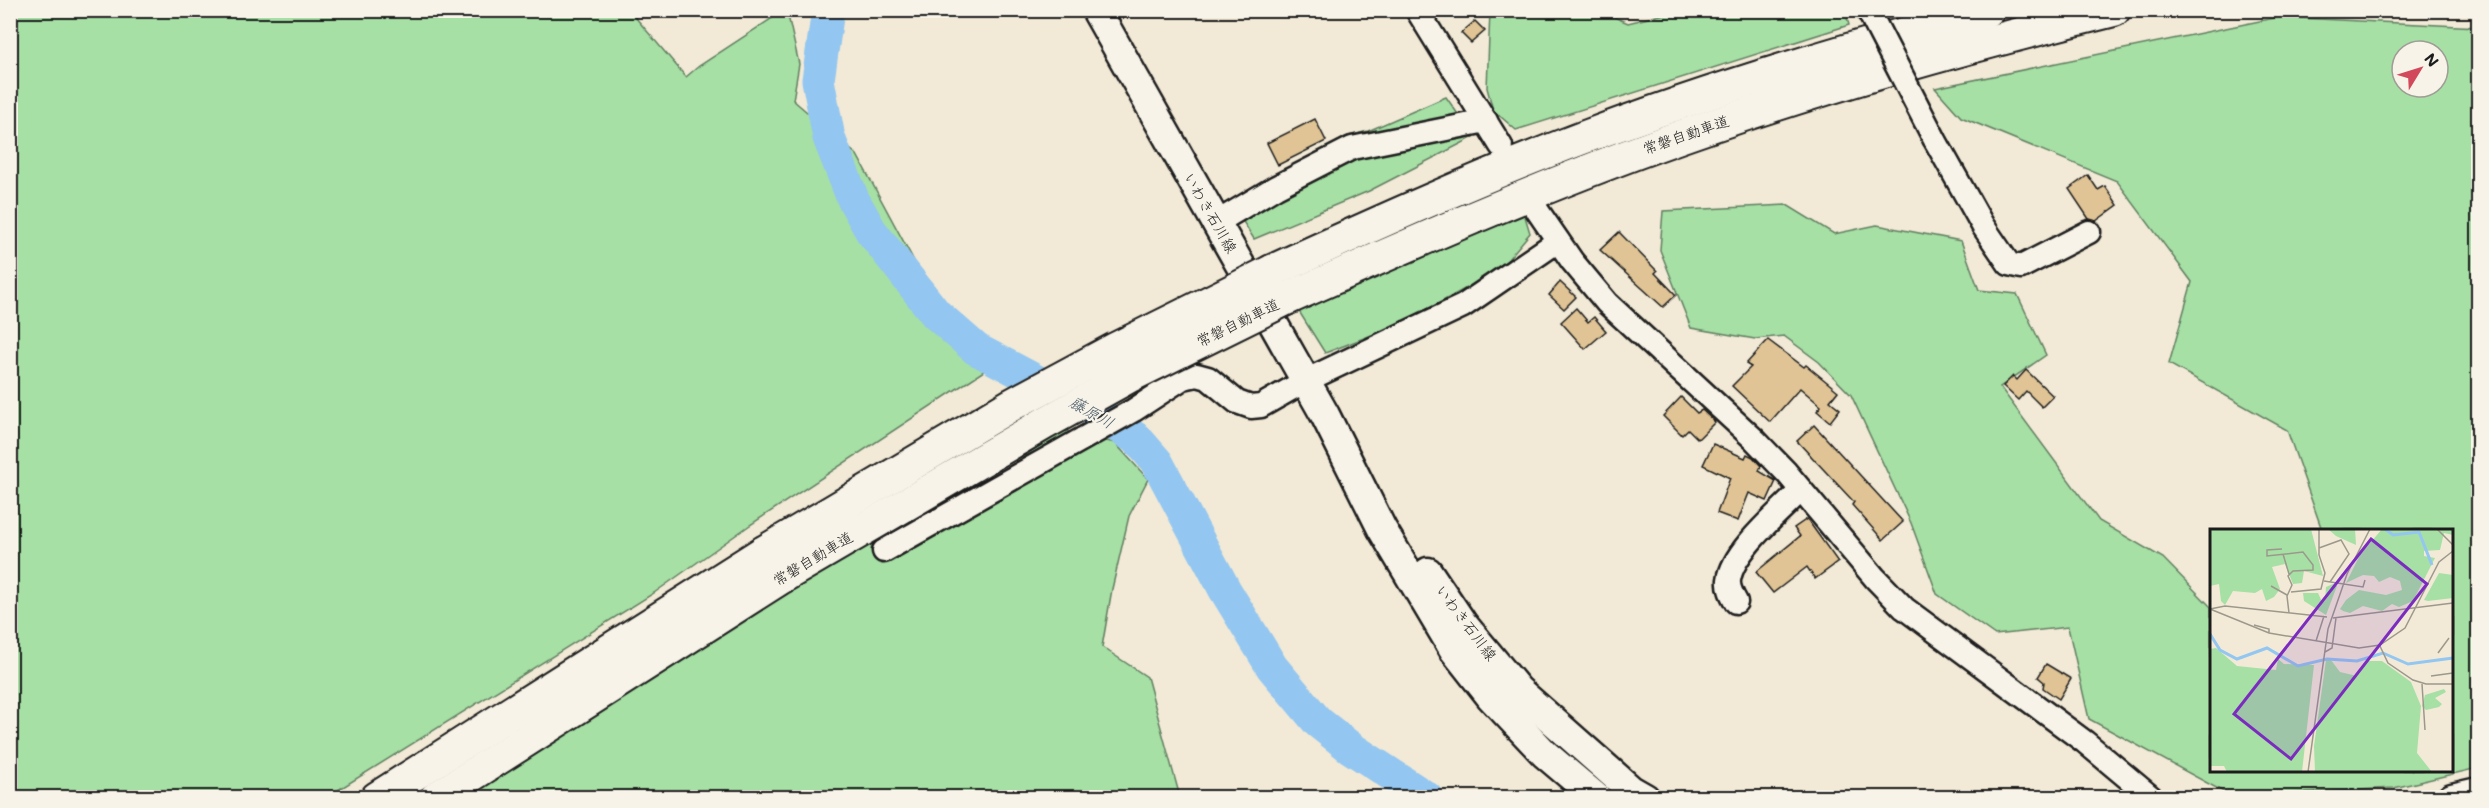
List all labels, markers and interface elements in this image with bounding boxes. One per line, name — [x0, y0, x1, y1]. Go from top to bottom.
north arrow — [2390, 39, 2450, 99]
text: N — [2420, 48, 2444, 71]
street label: 常磐自動車道 — [1640, 110, 1731, 158]
street label: いわき石川線 — [1180, 169, 1242, 256]
street label: 常磐自動車道 — [1193, 293, 1282, 351]
water label: 藤原川 — [1066, 390, 1118, 433]
street label: 常磐自動車道 — [769, 526, 856, 590]
inset map — [2210, 529, 2453, 772]
street label: いわき石川線 — [1432, 580, 1502, 664]

